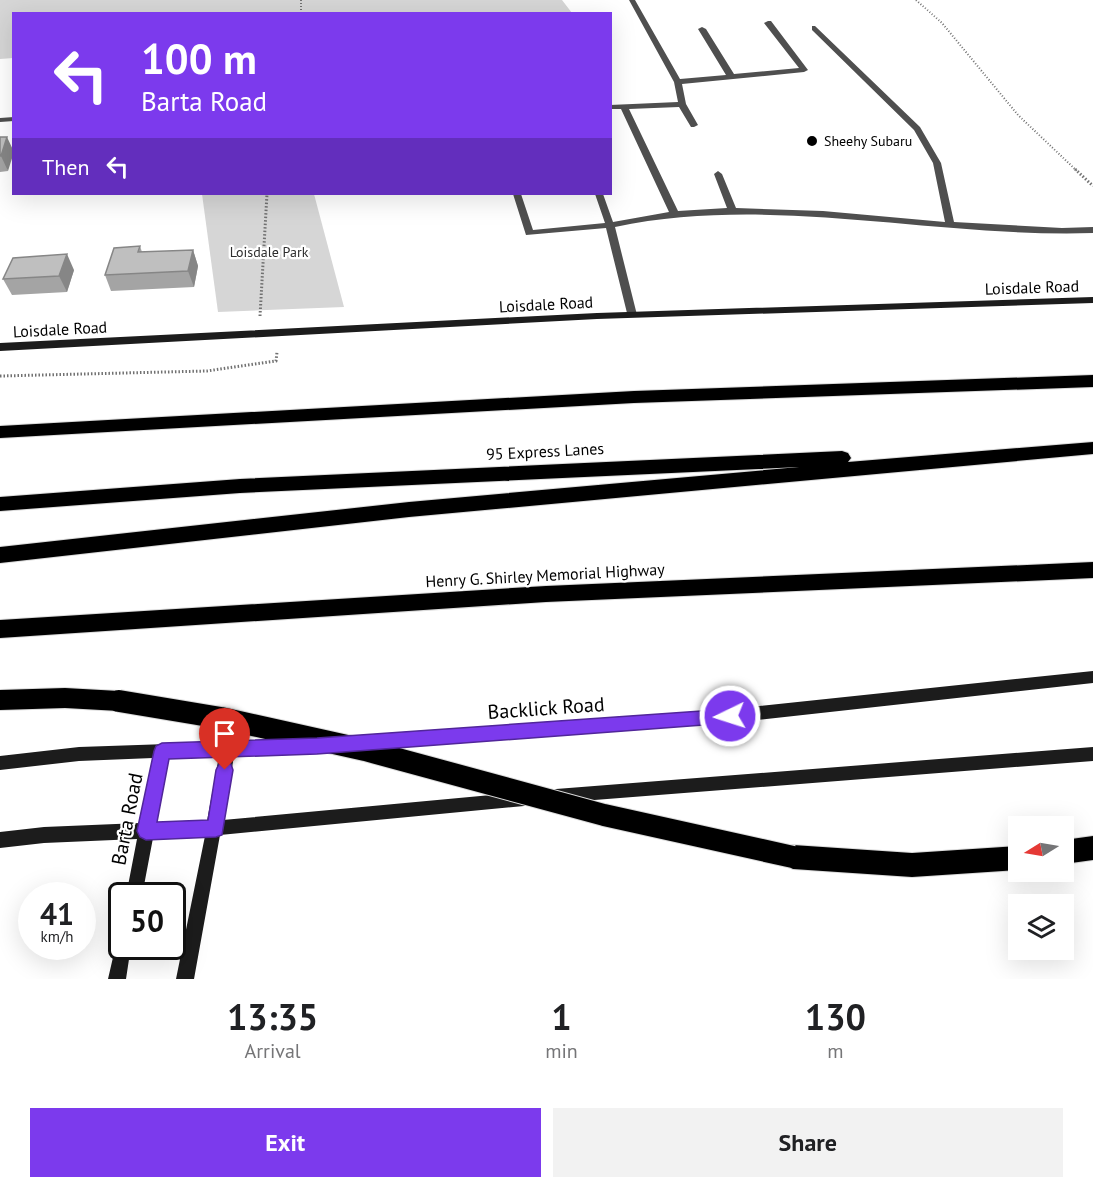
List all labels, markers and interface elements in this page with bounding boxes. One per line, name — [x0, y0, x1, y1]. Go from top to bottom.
text: 100 m — [141, 31, 257, 86]
icon: left — [42, 36, 120, 114]
text: Barta Road — [141, 84, 267, 118]
place label: Sheehy Subaru — [824, 132, 912, 150]
marker: Sheehy Subaru — [805, 134, 819, 148]
icon: left — [101, 150, 134, 183]
text: Then — [42, 153, 89, 181]
park label: Loisdale Park — [230, 243, 309, 261]
street label: Loisdale Road — [984, 275, 1080, 299]
street label: Loisdale Road — [498, 292, 594, 316]
street label: Loisdale Road — [12, 317, 108, 341]
street label: 95 Express Lanes — [486, 438, 605, 464]
street label: Henry G. Shirley Memorial Highway — [425, 559, 666, 591]
position arrow — [698, 684, 762, 748]
street label: Backlick Road — [487, 691, 605, 725]
pin — [199, 708, 250, 770]
icon: arrive — [208, 717, 241, 750]
street label: Barta Road — [105, 771, 149, 867]
north arrow — [1008, 816, 1074, 882]
map controls — [1008, 816, 1074, 960]
speed limit sign: 50 — [108, 882, 186, 960]
text: 41 — [40, 894, 74, 933]
button: layers — [1008, 894, 1074, 960]
text: km/h — [41, 927, 73, 946]
text: 13:35 — [227, 993, 318, 1040]
text: 1 — [551, 993, 572, 1040]
text: 130 — [805, 993, 866, 1040]
text: Arrival — [245, 1038, 301, 1064]
text: min — [545, 1038, 578, 1064]
text: m — [827, 1038, 844, 1064]
button: Exit — [30, 1108, 541, 1177]
button: Share — [553, 1108, 1063, 1177]

